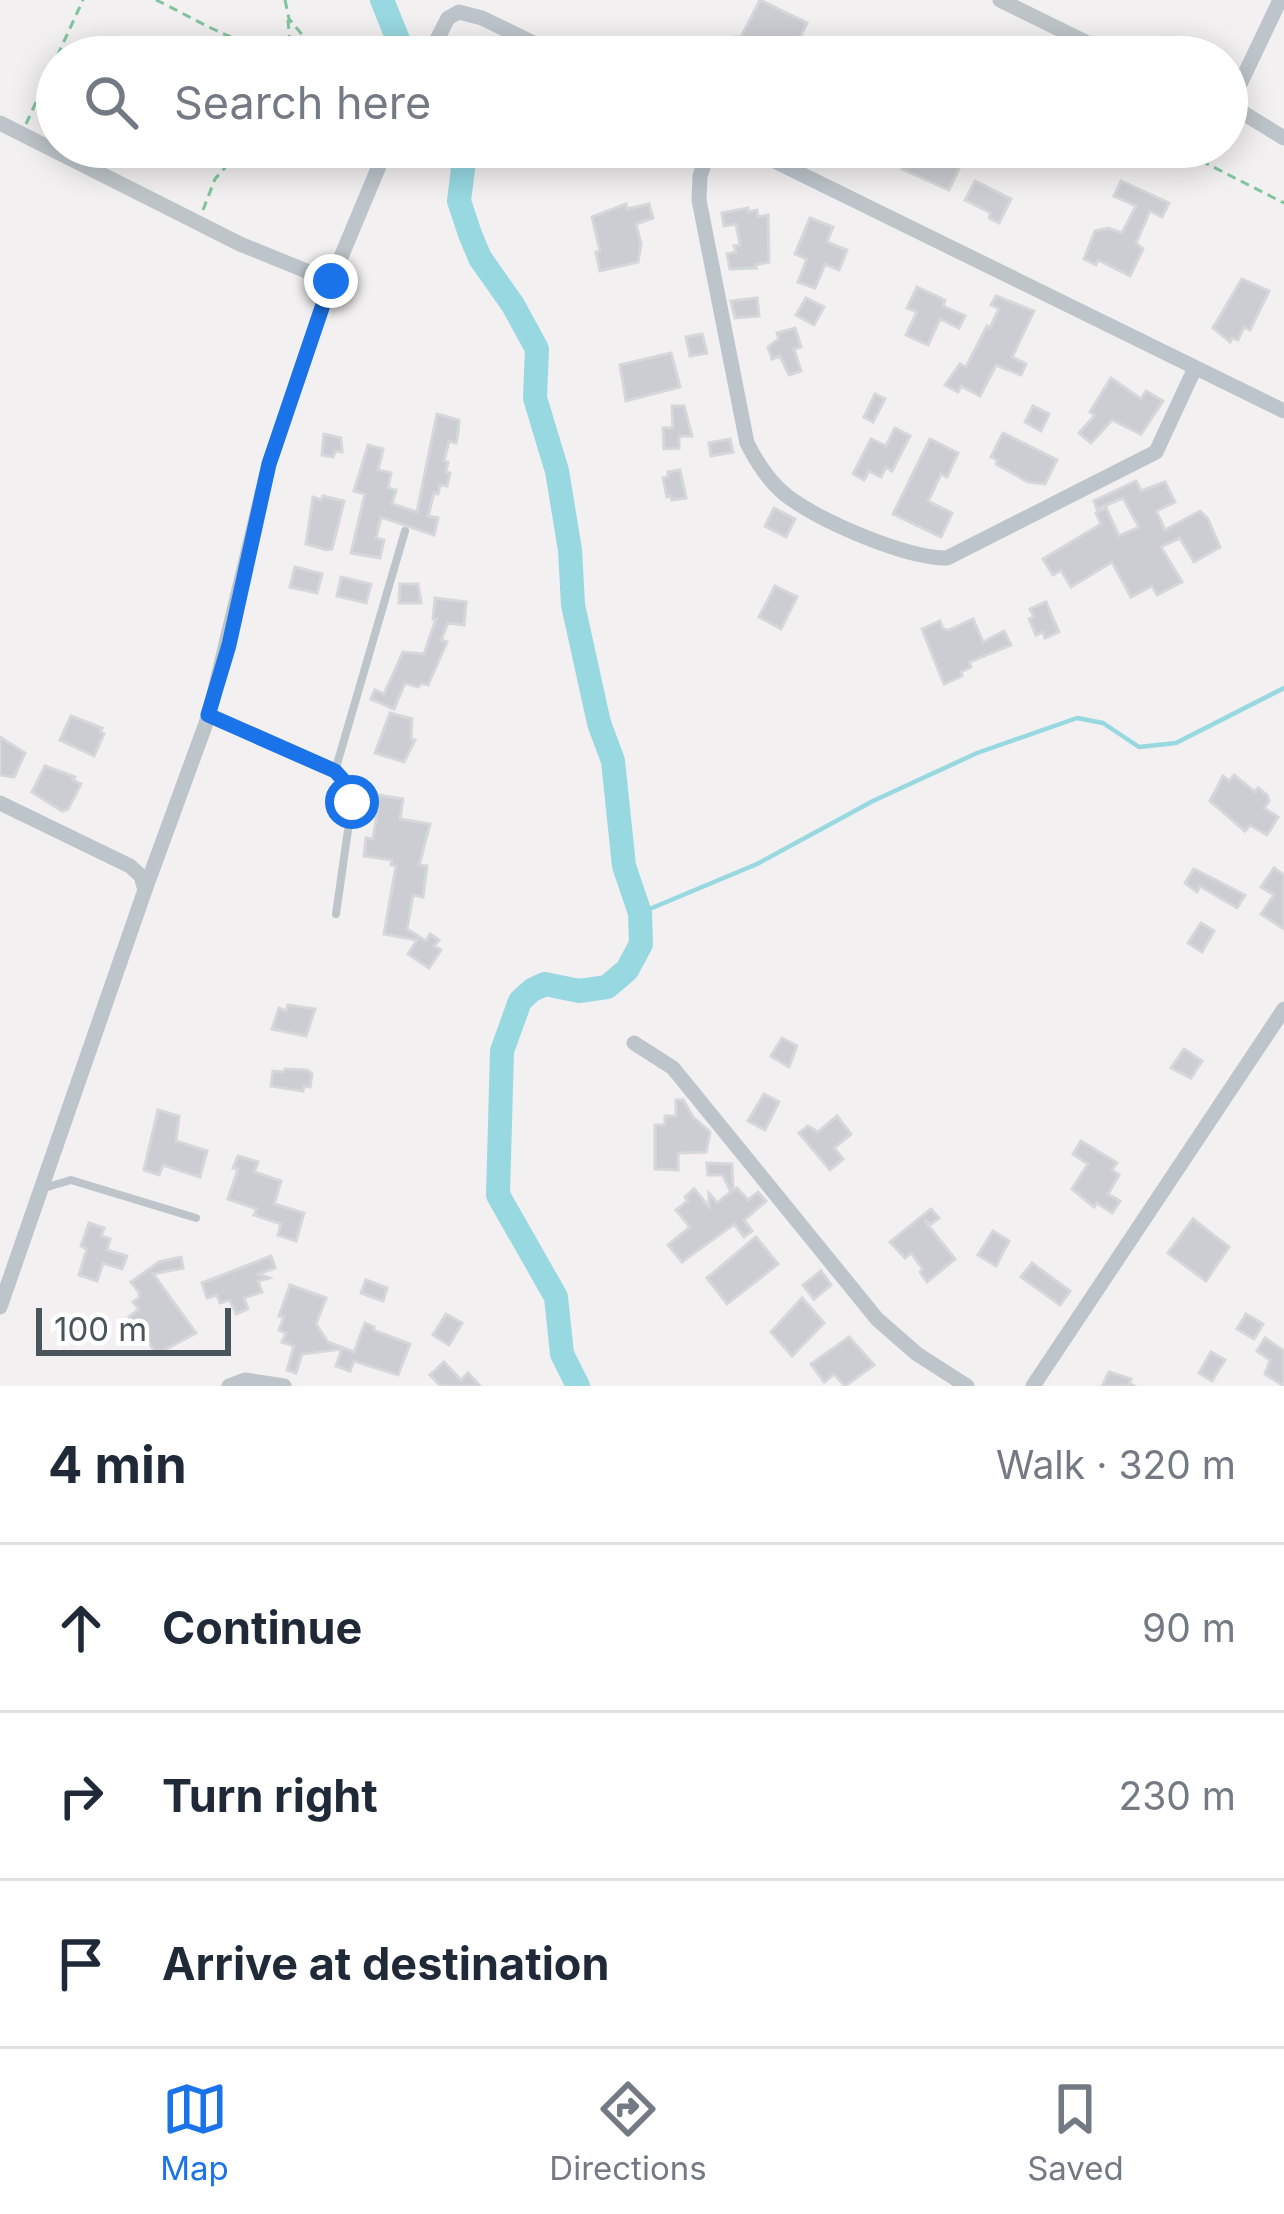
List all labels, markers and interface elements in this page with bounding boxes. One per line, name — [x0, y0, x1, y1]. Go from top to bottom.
search box — [36, 36, 1248, 168]
icon: search — [78, 69, 144, 135]
text: Search here — [174, 75, 431, 130]
route end — [304, 254, 358, 308]
route start — [325, 775, 379, 829]
scale bar — [36, 1302, 231, 1355]
text: 100 m — [54, 1309, 147, 1349]
text: 4 min — [48, 1434, 187, 1495]
text: Walk · 320 m — [996, 1441, 1236, 1488]
icon: ahead — [48, 1595, 114, 1661]
text: Continue — [162, 1600, 362, 1655]
text: 90 m — [1142, 1604, 1236, 1651]
icon: right — [48, 1763, 114, 1829]
text: Turn right — [162, 1768, 378, 1823]
text: 230 m — [1118, 1772, 1236, 1819]
icon: arrive — [48, 1931, 114, 1997]
text: Arrive at destination — [162, 1936, 609, 1991]
tab: Map — [160, 2076, 229, 2188]
tab: Directions — [549, 2076, 707, 2188]
tab: Saved — [1027, 2076, 1124, 2188]

